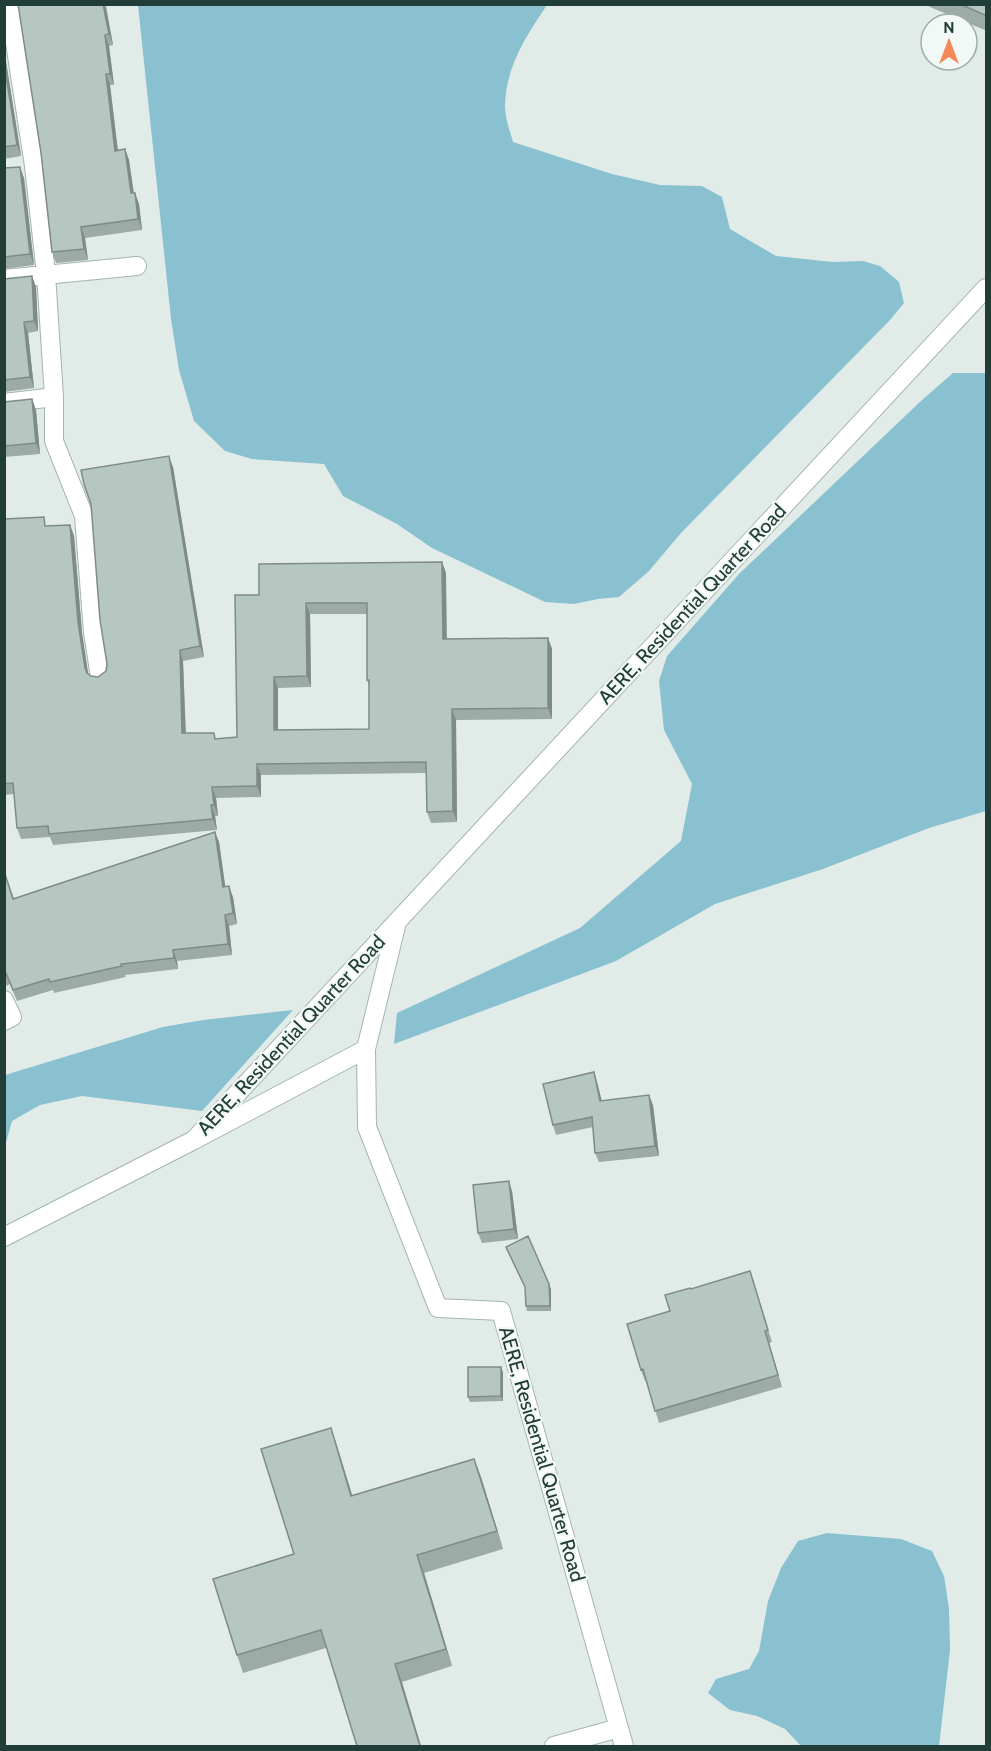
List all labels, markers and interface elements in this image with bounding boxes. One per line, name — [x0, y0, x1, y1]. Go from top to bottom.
north arrow — [919, 12, 979, 72]
text: N — [943, 18, 955, 37]
street label: AERE, Residential Quarter Road — [593, 499, 791, 709]
street label: AERE, Residential Quarter Road — [192, 930, 390, 1140]
street label: AERE, Residential Quarter Road — [494, 1323, 590, 1585]

